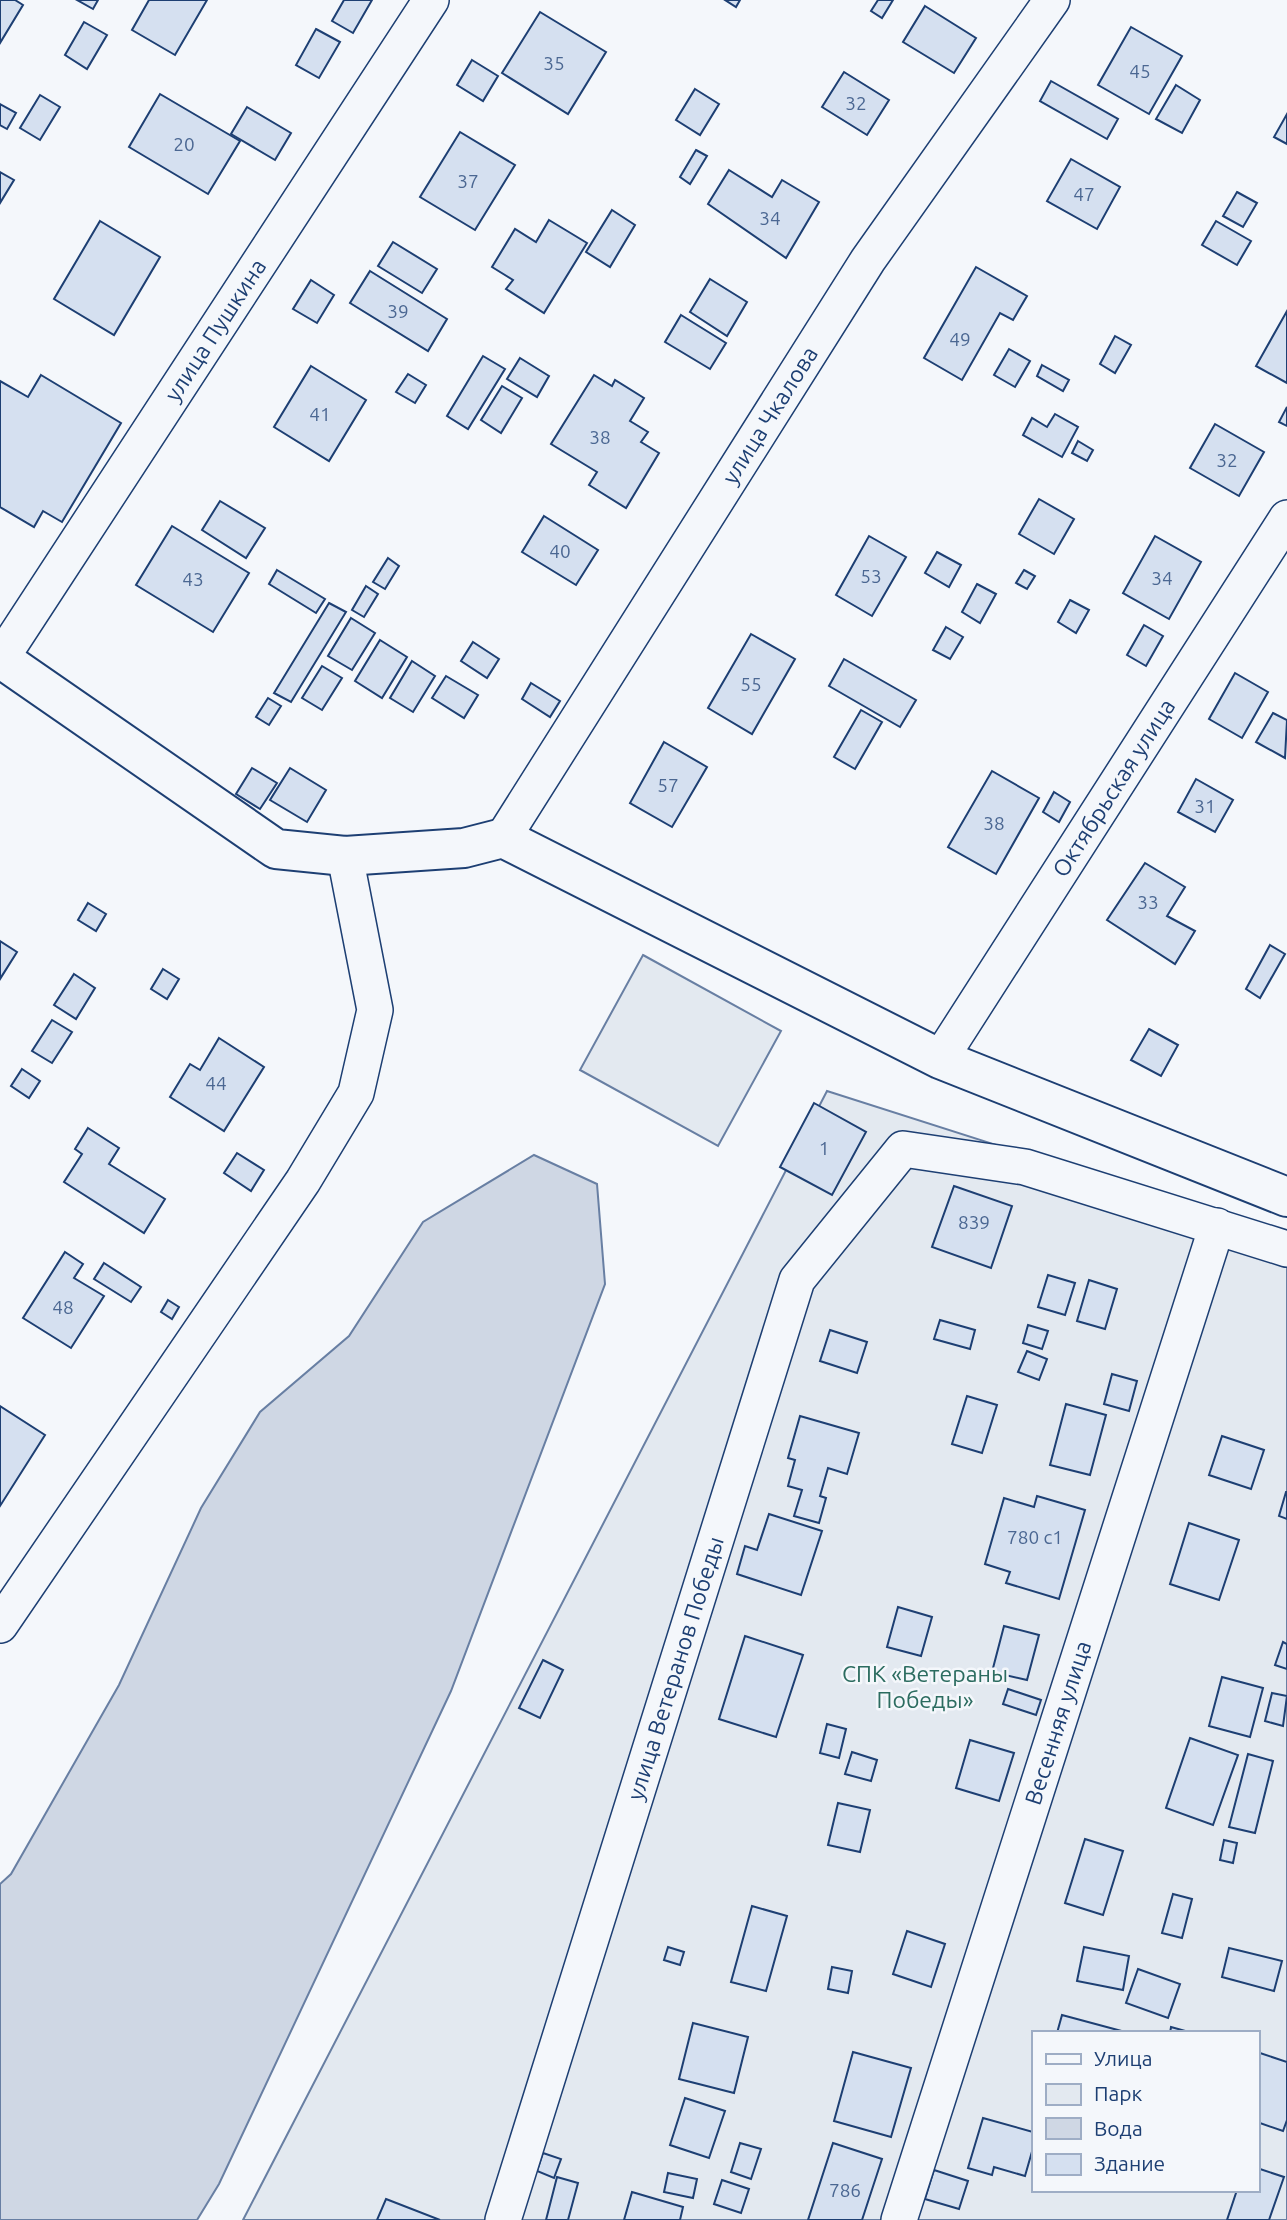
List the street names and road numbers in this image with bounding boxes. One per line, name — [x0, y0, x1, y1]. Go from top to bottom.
street label: улица Пушкина — [160, 254, 270, 406]
street label: улица Чкалова — [717, 342, 822, 488]
street label: Октябрьская улица — [1047, 694, 1180, 881]
street label: улица Ветеранов Победы — [622, 1533, 728, 1803]
street label: Весенняя улица — [1020, 1638, 1095, 1808]

